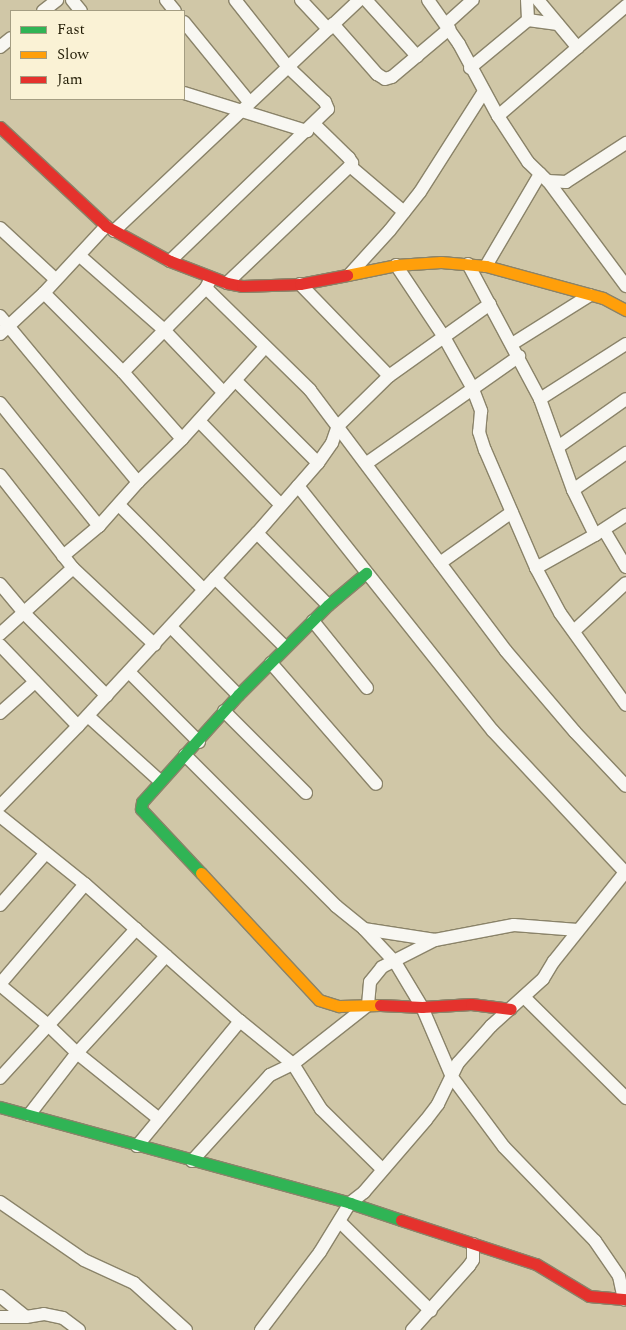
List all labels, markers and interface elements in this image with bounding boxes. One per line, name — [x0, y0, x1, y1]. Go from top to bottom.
legend — [10, 10, 185, 100]
text: Fast — [57, 18, 85, 41]
text: Slow — [57, 43, 89, 66]
text: Jam — [57, 68, 83, 91]

